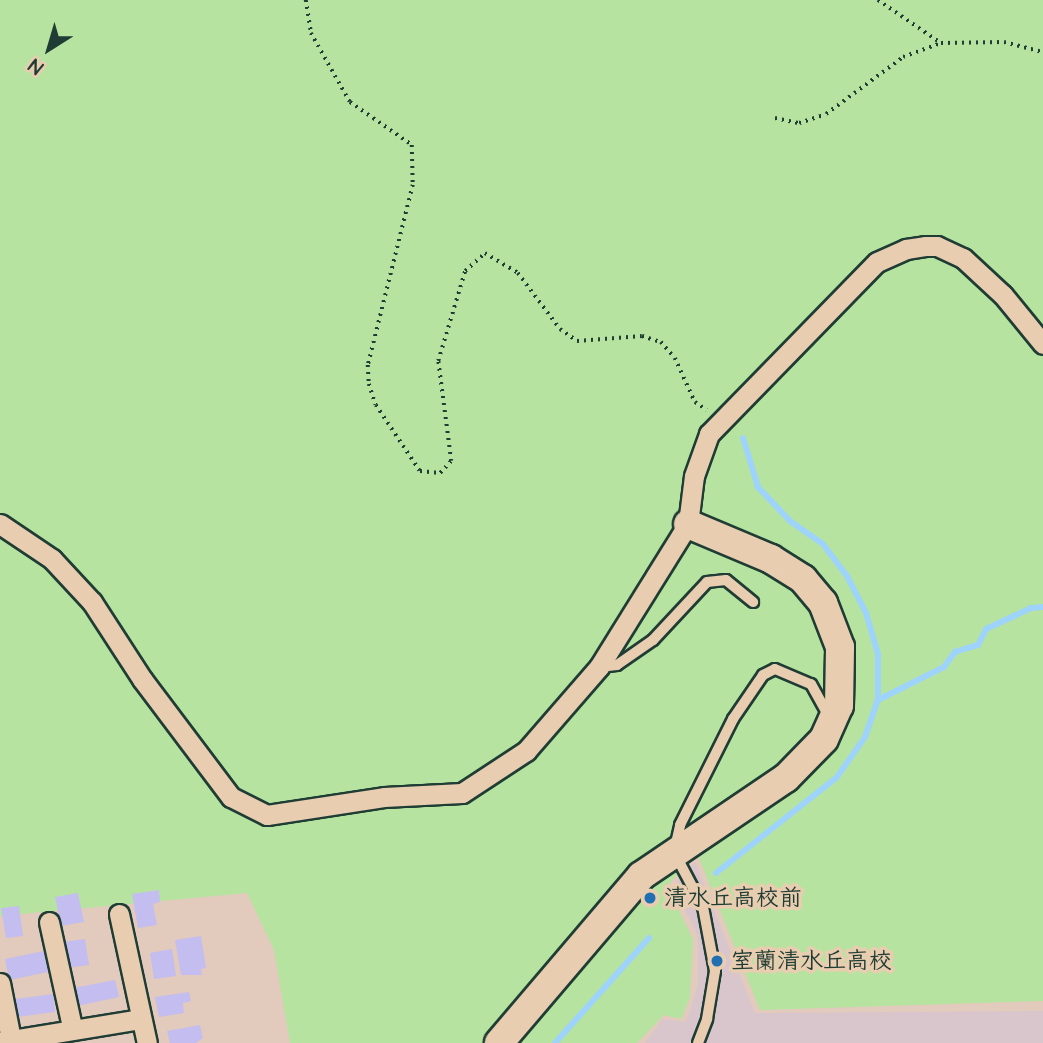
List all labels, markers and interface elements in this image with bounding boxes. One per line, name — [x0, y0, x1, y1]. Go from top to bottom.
north arrow — [14, 14, 84, 84]
text: N — [23, 52, 49, 81]
place label: 清水丘高校前 — [664, 884, 802, 912]
marker: 清水丘高校前 — [642, 890, 658, 906]
place label: 室蘭清水丘高校 — [731, 947, 892, 975]
marker: 室蘭清水丘高校 — [709, 953, 725, 969]

